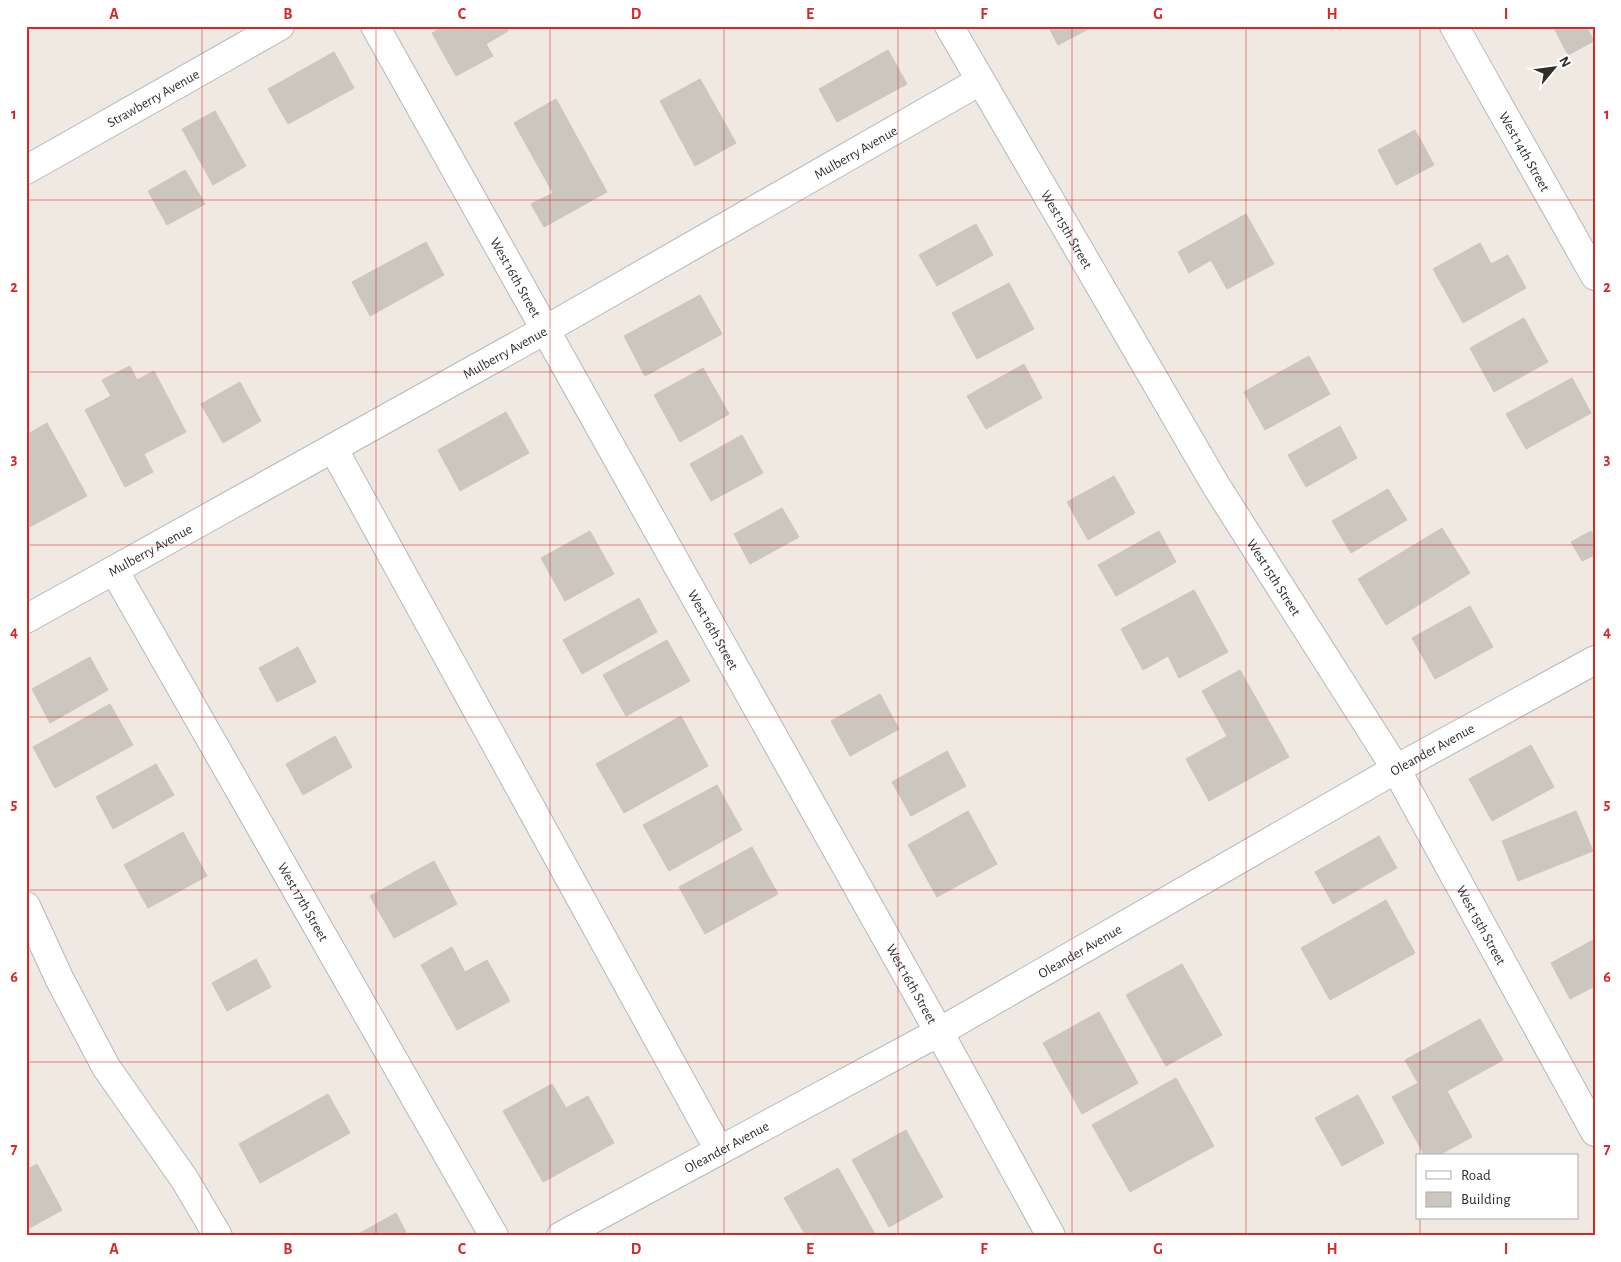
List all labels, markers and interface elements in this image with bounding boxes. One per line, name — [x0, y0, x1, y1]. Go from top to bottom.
text: A — [109, 6, 119, 22]
text: B — [283, 6, 293, 22]
text: C — [458, 6, 467, 22]
text: D — [631, 6, 642, 22]
text: E — [806, 6, 814, 22]
text: F — [980, 6, 988, 22]
text: G — [1153, 6, 1163, 22]
text: H — [1326, 6, 1338, 22]
text: I — [1504, 6, 1508, 22]
north arrow — [1528, 42, 1578, 92]
text: N — [1556, 55, 1573, 70]
street label: Strawberry Avenue — [105, 67, 202, 130]
text: 1 — [11, 106, 17, 122]
text: 1 — [1604, 106, 1610, 122]
street label: West 14th Street — [1496, 110, 1552, 195]
street label: Mulberry Avenue — [812, 124, 900, 182]
street label: West 15th Street — [1038, 188, 1095, 272]
street label: West 16th Street — [487, 236, 543, 320]
text: 2 — [10, 279, 18, 295]
text: 2 — [1603, 279, 1611, 295]
street label: Mulberry Avenue — [461, 324, 549, 382]
text: 3 — [11, 451, 18, 467]
text: 3 — [1604, 451, 1611, 467]
street label: Mulberry Avenue — [106, 522, 195, 580]
street label: West 15th Street — [1244, 537, 1303, 619]
street label: West 16th Street — [685, 588, 741, 673]
text: 4 — [10, 624, 18, 640]
text: 4 — [1603, 624, 1611, 640]
street label: Oleander Avenue — [1388, 721, 1477, 779]
text: 5 — [11, 796, 18, 812]
text: 5 — [1604, 796, 1611, 812]
street label: West 17th Street — [275, 861, 331, 944]
street label: West 15th Street — [1453, 883, 1508, 968]
street label: Oleander Avenue — [1036, 922, 1124, 981]
street label: West 16th Street — [883, 942, 939, 1027]
text: 6 — [10, 969, 18, 985]
text: 6 — [1603, 969, 1611, 985]
street label: Oleander Avenue — [682, 1119, 772, 1176]
text: 7 — [11, 1141, 18, 1157]
text: 7 — [1604, 1141, 1611, 1157]
legend — [1416, 1154, 1578, 1220]
text: Road — [1461, 1168, 1491, 1183]
text: Building — [1461, 1192, 1511, 1207]
text: A — [109, 1241, 119, 1257]
text: B — [283, 1241, 293, 1257]
text: C — [458, 1241, 467, 1257]
text: D — [631, 1241, 642, 1257]
text: E — [806, 1241, 814, 1257]
text: F — [980, 1241, 988, 1257]
text: G — [1153, 1241, 1163, 1257]
text: H — [1326, 1241, 1338, 1257]
text: I — [1504, 1241, 1508, 1257]

